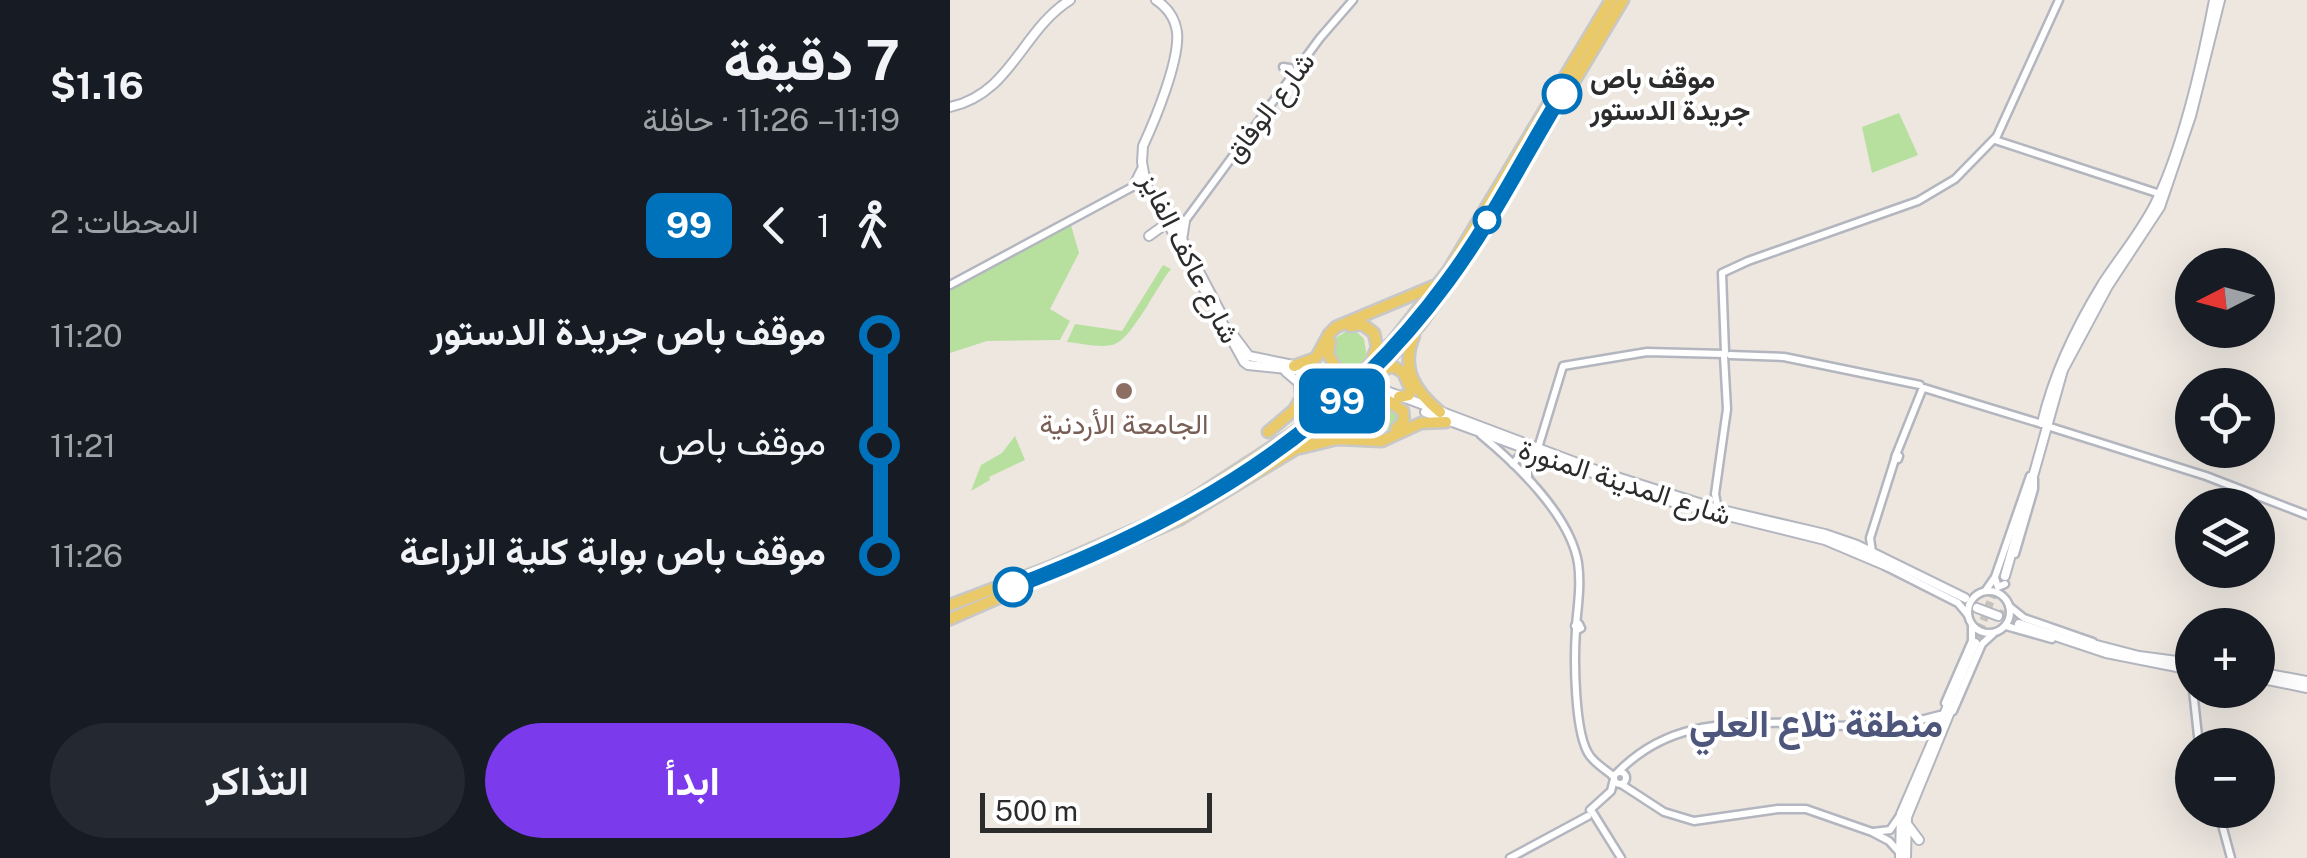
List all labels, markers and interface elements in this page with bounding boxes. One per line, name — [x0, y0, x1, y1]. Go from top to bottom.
text: 7 دقيقة — [723, 28, 900, 92]
street label: شارع الوفاق — [1216, 45, 1323, 170]
place label: موقف باص جريدة الدستور — [1589, 61, 1750, 128]
text: $1.16 — [50, 63, 144, 108]
marker: موقف باص جريدة الدستور — [1543, 75, 1581, 113]
text: 11:19 – 11:26 · حافلة — [642, 101, 900, 138]
street label: شارع عاكف الفايز — [1130, 166, 1248, 350]
icon: back — [747, 198, 802, 253]
icon: walk — [845, 198, 900, 253]
text: المحطات: 2 — [50, 203, 199, 240]
text: 99 — [666, 205, 712, 246]
text: 1 — [817, 207, 830, 244]
unlabelled marker — [1474, 207, 1500, 233]
north arrow — [2175, 248, 2275, 348]
map controls — [2175, 248, 2275, 828]
text: موقف باص جريدة الدستور — [430, 309, 826, 354]
text: 11:20 — [50, 317, 123, 354]
line badge: 99 — [1297, 368, 1387, 434]
button: locate — [2175, 368, 2275, 468]
marker: الجامعة الأردنية — [1113, 380, 1135, 402]
text: 99 — [1319, 381, 1365, 422]
place label: الجامعة الأردنية — [1039, 407, 1209, 442]
text: موقف باص — [658, 419, 826, 464]
text: 11:21 — [50, 427, 116, 464]
street label: شارع المدينة المنورة — [1514, 432, 1735, 534]
button: layers — [2175, 488, 2275, 588]
text: موقف باص بوابة كلية الزراعة — [399, 529, 826, 574]
text: 11:26 — [50, 537, 123, 574]
unlabelled marker — [994, 568, 1032, 606]
button: + — [2175, 608, 2275, 708]
district label: منطقة تلاع العلي — [1689, 701, 1943, 756]
button: التذاكر — [50, 723, 465, 838]
button: ابدأ — [485, 723, 900, 838]
button: − — [2175, 728, 2275, 828]
scale bar — [980, 788, 1212, 832]
text: 500 m — [995, 794, 1078, 827]

